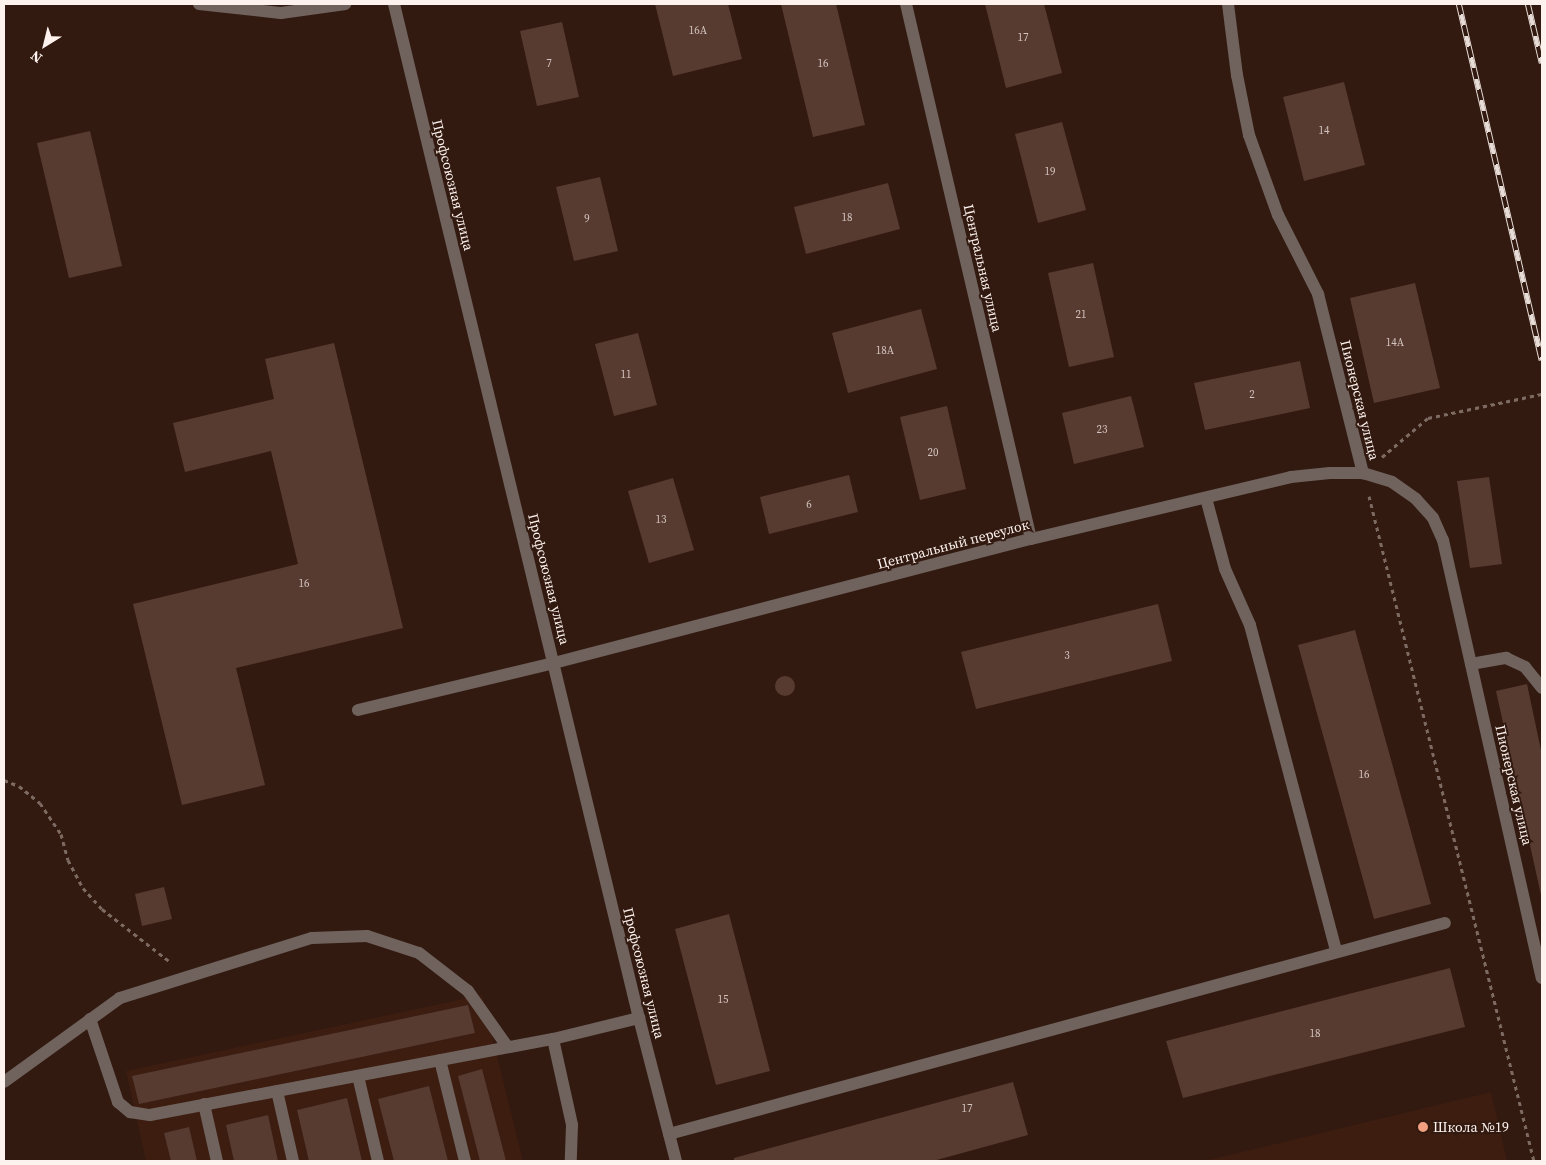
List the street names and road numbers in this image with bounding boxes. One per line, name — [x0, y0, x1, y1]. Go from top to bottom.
street label: Профсоюзная улица — [429, 118, 477, 252]
street label: Центральная улица — [960, 203, 1006, 333]
street label: Пионерская улица — [1337, 338, 1383, 462]
street label: Профсоюзная улица — [525, 512, 573, 646]
street label: Центральный переулок — [875, 516, 1031, 572]
street label: Пионерская улица — [1492, 723, 1536, 847]
street label: Профсоюзная улица — [620, 906, 668, 1040]

